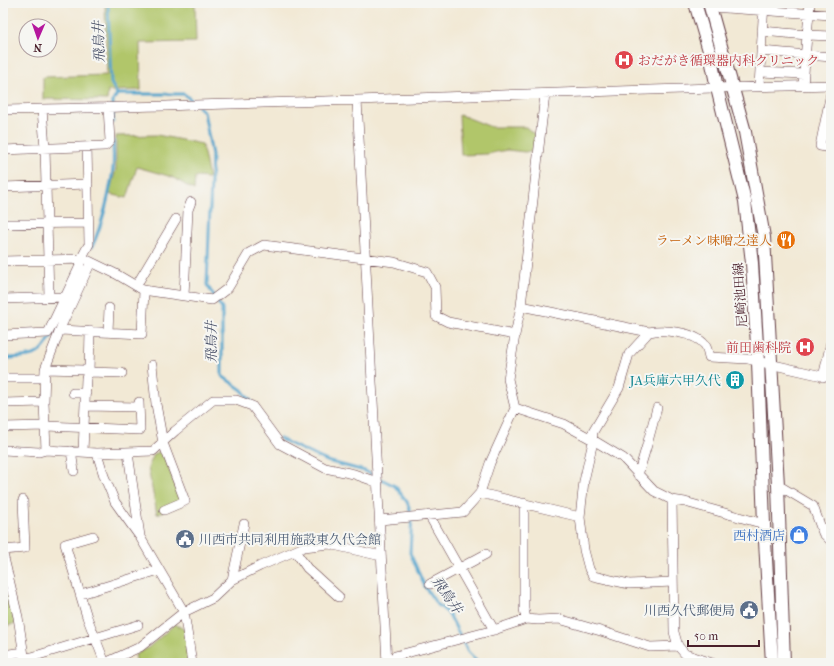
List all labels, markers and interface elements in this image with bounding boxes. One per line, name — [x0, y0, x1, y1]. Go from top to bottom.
north arrow — [18, 18, 58, 58]
water label: 飛鳥井 — [90, 19, 108, 63]
text: N — [33, 41, 42, 54]
hospital icon: おだがき循環器内科クリニック — [613, 49, 635, 71]
place label: おだがき循環器内科クリニック — [638, 53, 819, 68]
restaurant icon: ラーメン味噌之達人 — [775, 229, 797, 251]
place label: ラーメン味噌之達人 — [656, 233, 772, 248]
street label: 尼崎池田線 — [730, 262, 750, 328]
water label: 飛鳥井 — [203, 319, 220, 363]
hospital icon: 前田歯科院 — [794, 336, 816, 358]
place label: 前田歯科院 — [726, 340, 791, 355]
building icon: JA兵庫六甲久代 — [724, 369, 746, 391]
place label: JA兵庫六甲久代 — [629, 373, 721, 388]
shop icon: 西村酒店 — [788, 524, 810, 546]
public building icon: 川西市共同利用施設東久代会館 — [174, 528, 196, 550]
place label: 西村酒店 — [733, 528, 785, 543]
place label: 川西市共同利用施設東久代会館 — [199, 532, 381, 547]
water label: 飛鳥井 — [428, 573, 467, 619]
public building icon: 川西久代郵便局 — [738, 599, 760, 621]
place label: 川西久代郵便局 — [644, 603, 735, 618]
scale bar — [688, 622, 759, 648]
text: 50 m — [694, 629, 718, 643]

